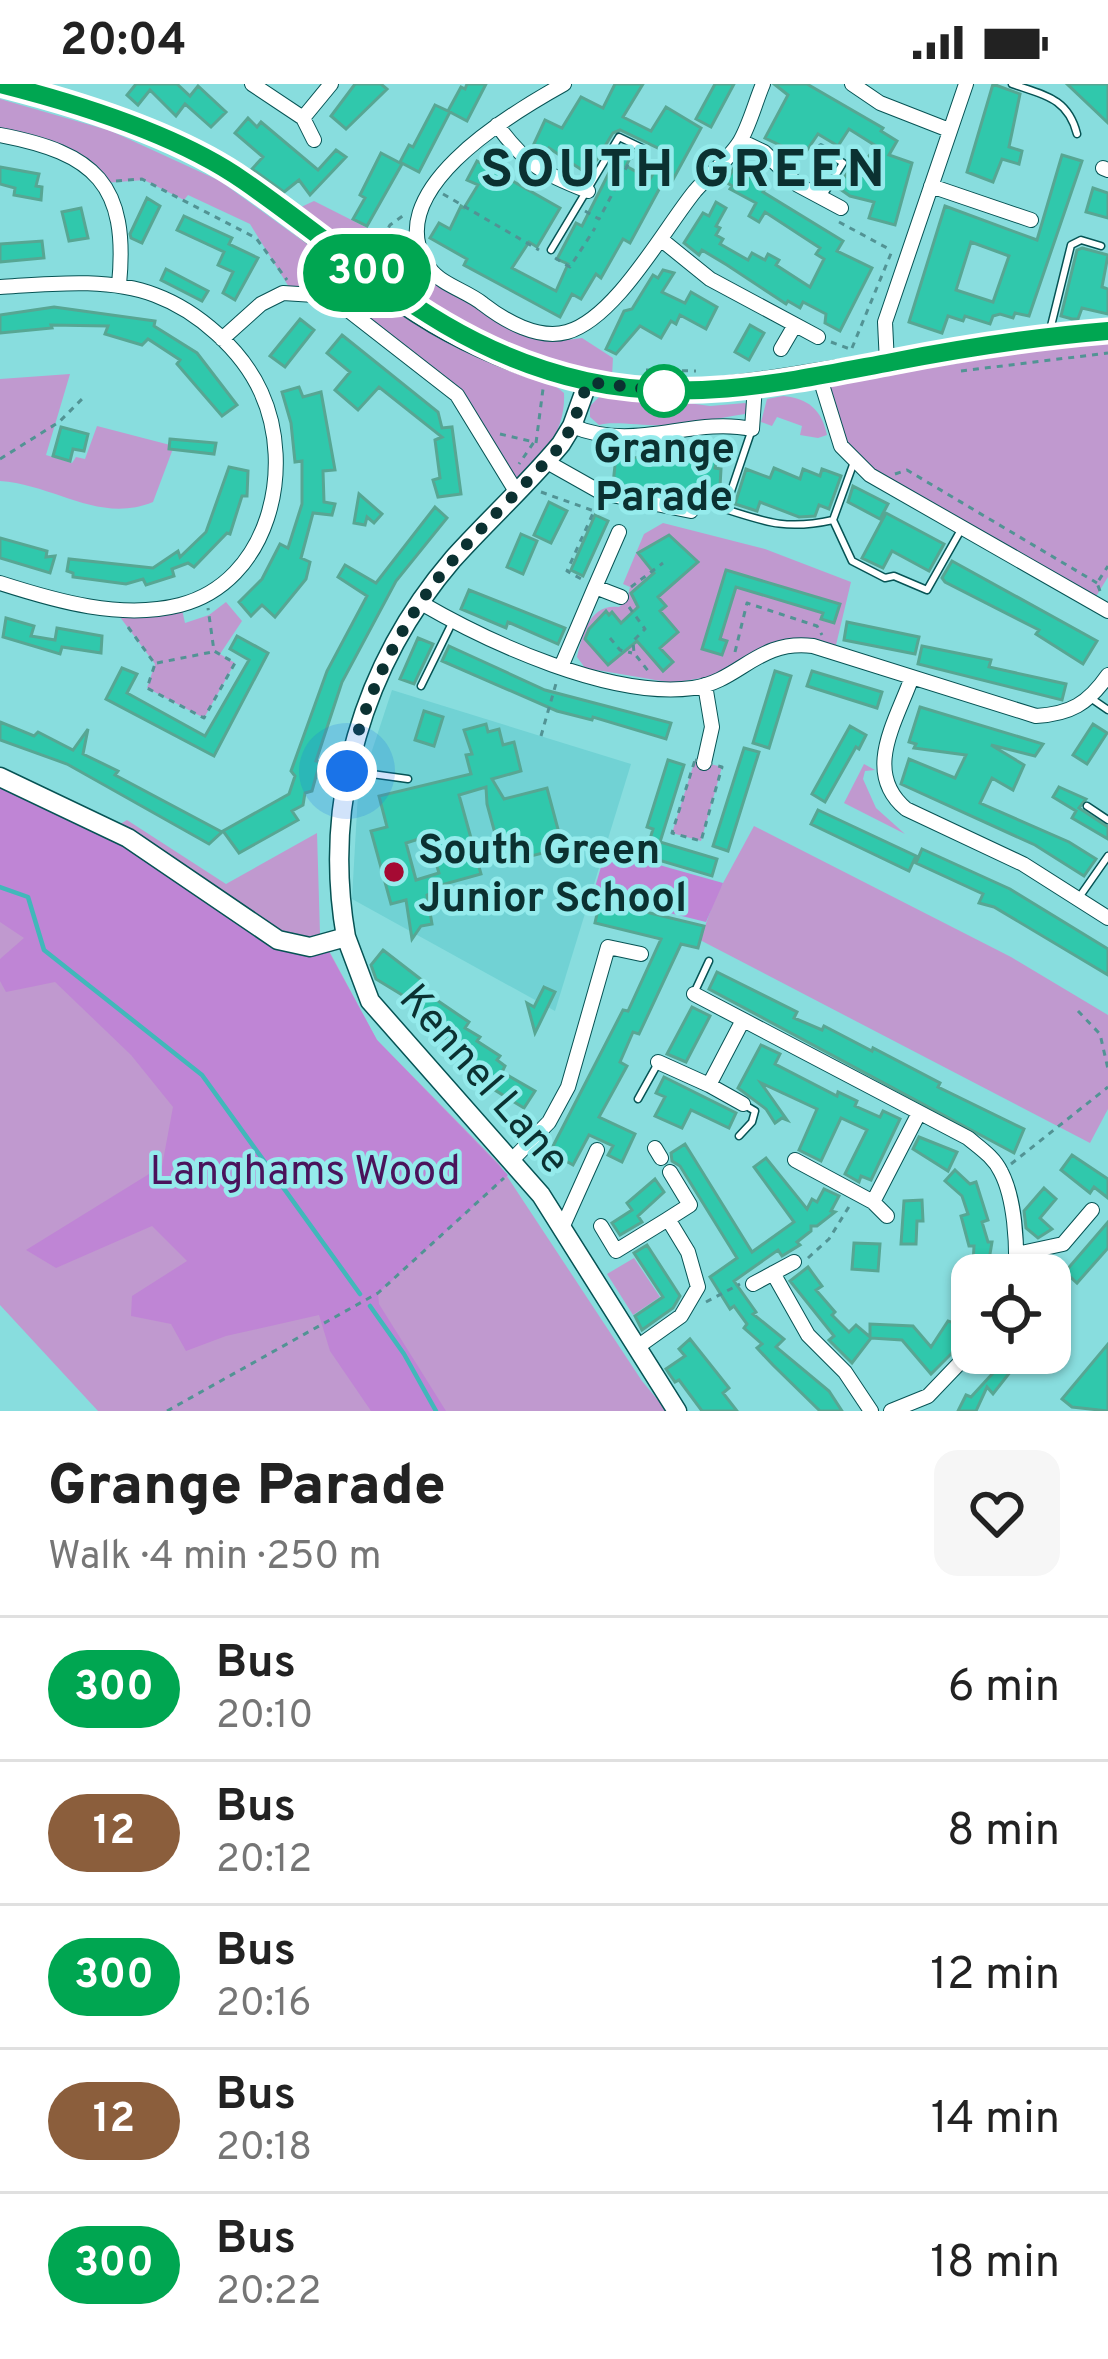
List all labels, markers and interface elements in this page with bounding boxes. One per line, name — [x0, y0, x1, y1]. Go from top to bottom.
text: 20:04 — [60, 14, 187, 71]
district label: SOUTH GREEN — [480, 138, 888, 207]
line badge: 300 — [298, 234, 436, 312]
text: 300 — [327, 246, 407, 299]
marker: Grange Parade — [639, 366, 689, 416]
place label: Grange Parade — [593, 425, 735, 526]
your location — [317, 741, 377, 801]
place label: South Green Junior School — [418, 826, 687, 927]
marker: South Green Junior School — [381, 859, 407, 885]
street label: Kennel Lane — [386, 975, 580, 1187]
park label: Langhams Wood — [149, 1147, 461, 1200]
map controls — [951, 1254, 1071, 1374]
button: locate — [951, 1254, 1071, 1374]
button: heart — [934, 1450, 1060, 1576]
text: Grange Parade — [48, 1453, 446, 1525]
text: Walk · 4 min · 250 m — [48, 1534, 381, 1583]
text: Bus — [216, 1636, 296, 1693]
text: 6 min — [948, 1660, 1060, 1717]
text: 300 — [74, 1662, 154, 1715]
text: 20:10 — [216, 1693, 313, 1742]
text: Bus — [216, 1780, 296, 1837]
text: 8 min — [947, 1804, 1060, 1861]
text: 12 — [93, 1806, 135, 1859]
text: 20:12 — [216, 1837, 312, 1886]
text: Bus — [216, 1924, 296, 1981]
text: 12 min — [930, 1948, 1060, 2005]
text: 300 — [74, 1950, 154, 2003]
text: 20:16 — [216, 1981, 312, 2030]
text: Bus — [216, 2068, 296, 2125]
text: 14 min — [931, 2092, 1060, 2149]
text: 12 — [93, 2094, 135, 2147]
text: 20:18 — [216, 2125, 312, 2174]
text: Bus — [216, 2212, 296, 2269]
text: 18 min — [930, 2236, 1060, 2293]
text: 300 — [74, 2238, 154, 2291]
text: 20:22 — [216, 2269, 321, 2318]

